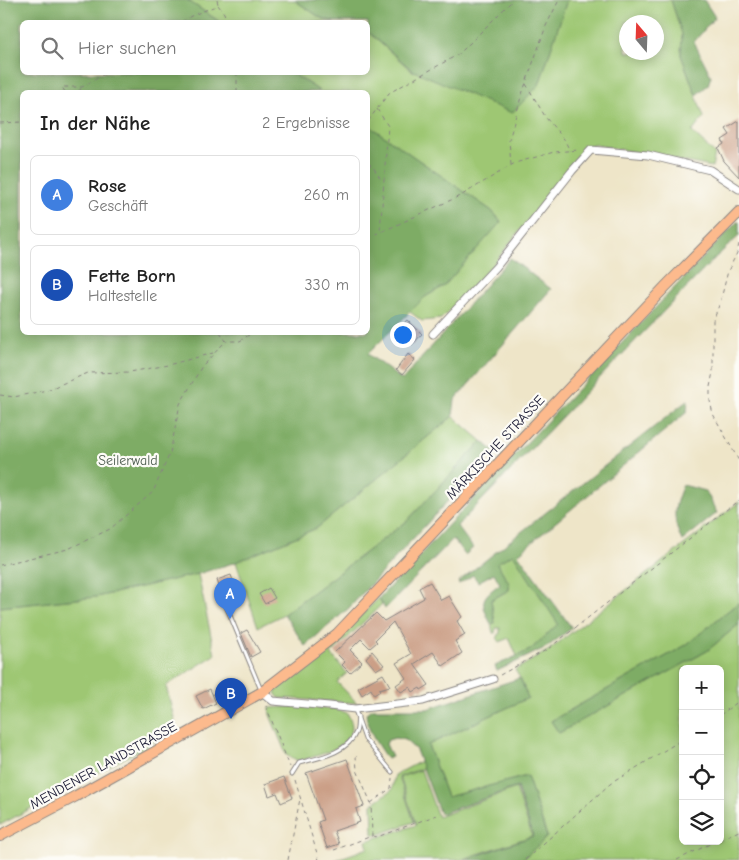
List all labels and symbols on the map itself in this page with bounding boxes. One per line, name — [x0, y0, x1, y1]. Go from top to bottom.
north arrow — [619, 15, 664, 60]
your location — [390, 322, 416, 348]
street label: MÄRKISCHE STRASSE — [443, 392, 548, 503]
park label: Seilerwald — [98, 452, 158, 469]
pin: A — [214, 578, 246, 619]
pin: B — [215, 678, 247, 719]
street label: MENDENER LANDSTRASSE — [27, 718, 180, 813]

